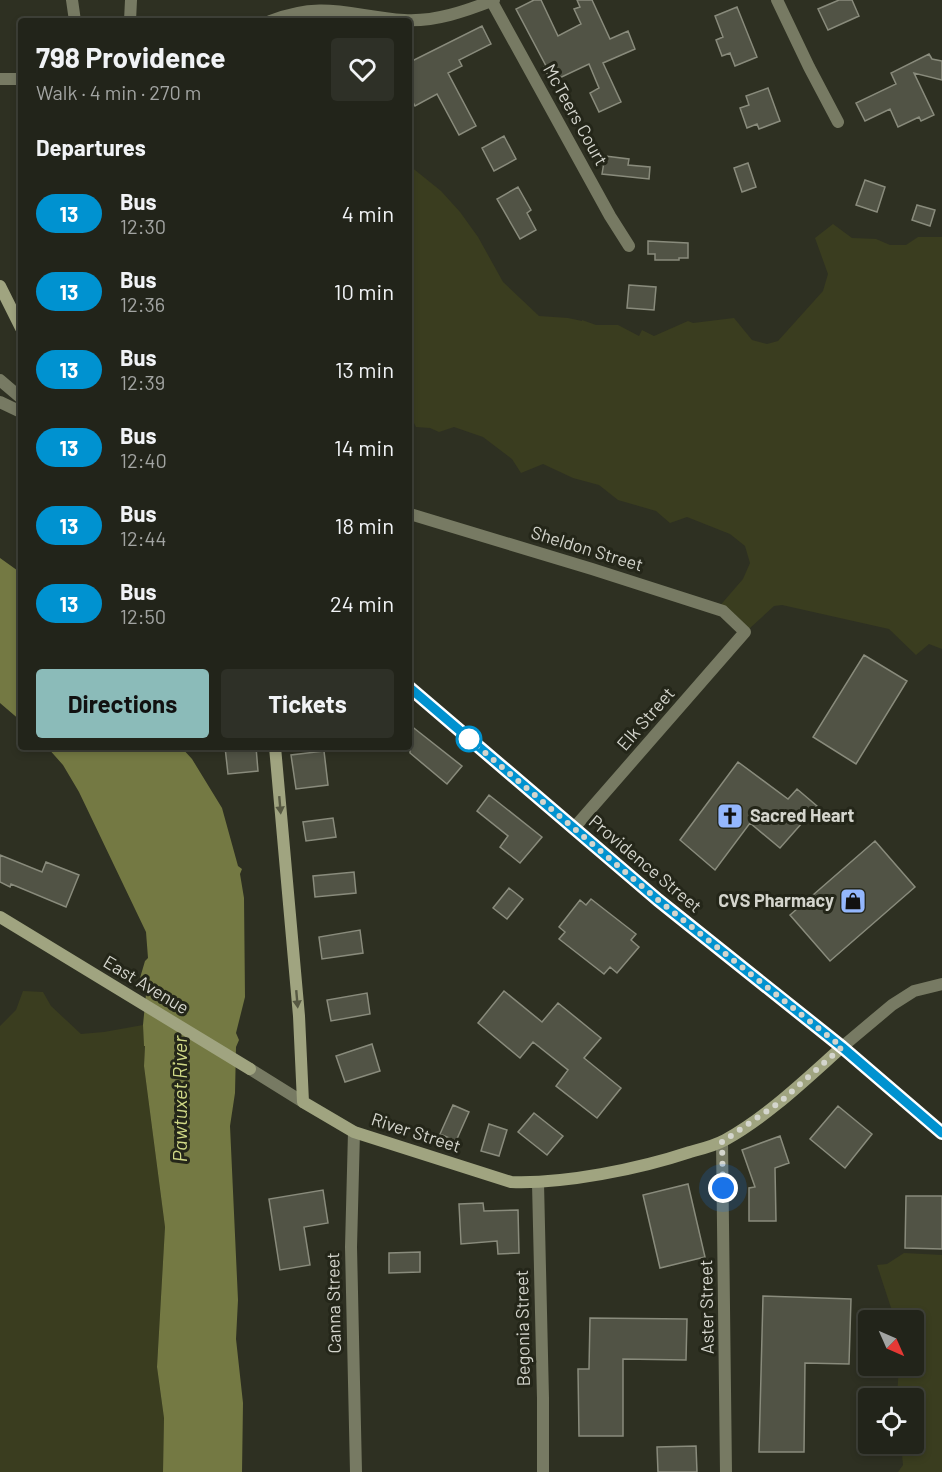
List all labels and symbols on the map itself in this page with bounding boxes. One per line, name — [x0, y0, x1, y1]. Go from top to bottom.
street label: McTeers Court — [539, 60, 613, 169]
street label: Sheldon Street — [529, 521, 646, 576]
street label: Elk Street — [612, 682, 679, 755]
unlabelled marker — [456, 726, 482, 752]
one-way arrow — [275, 796, 285, 815]
church icon: Sacred Heart — [715, 801, 745, 831]
place label: Sacred Heart — [750, 804, 855, 826]
street label: Providence Street — [585, 810, 706, 917]
shop icon: CVS Pharmacy — [838, 886, 868, 916]
place label: CVS Pharmacy — [718, 889, 834, 911]
street label: East Avenue — [100, 950, 193, 1018]
one-way arrow — [293, 990, 302, 1009]
water label: Pawtuxet River — [167, 1035, 191, 1162]
street label: River Street — [369, 1107, 464, 1157]
your location — [708, 1173, 738, 1203]
street label: Canna Street — [321, 1252, 345, 1354]
street label: Aster Street — [694, 1259, 718, 1355]
street label: Begonia Street — [510, 1270, 534, 1386]
north arrow — [858, 1310, 924, 1376]

